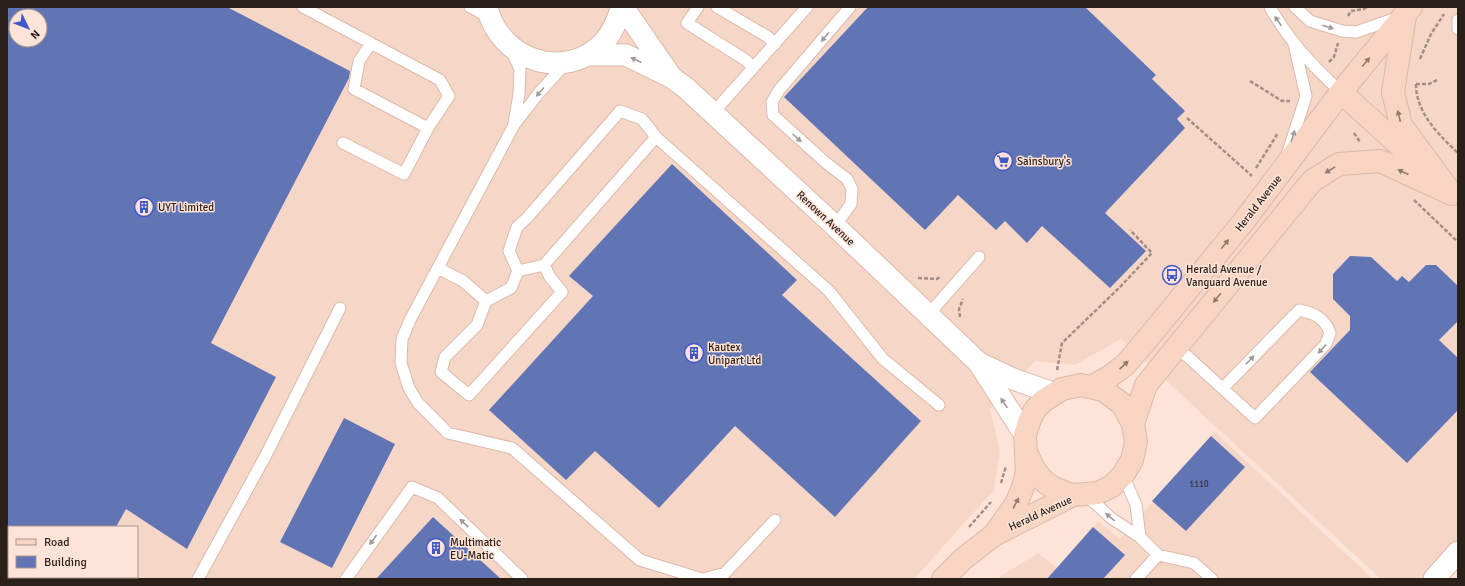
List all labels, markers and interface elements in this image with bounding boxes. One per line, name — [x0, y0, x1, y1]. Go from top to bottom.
north arrow — [8, 8, 48, 48]
one-way arrow — [1274, 15, 1282, 26]
one-way arrow — [1322, 24, 1334, 30]
text: N — [28, 27, 42, 42]
one-way arrow — [820, 31, 829, 42]
one-way arrow — [631, 57, 642, 63]
one-way arrow — [1361, 57, 1370, 67]
one-way arrow — [536, 86, 545, 97]
one-way arrow — [1396, 110, 1402, 122]
one-way arrow — [1290, 130, 1296, 142]
one-way arrow — [792, 133, 803, 142]
supermarket icon: Sainsbury's — [992, 150, 1014, 172]
place label: Sainsbury's — [1017, 155, 1071, 168]
one-way arrow — [1325, 166, 1335, 174]
one-way arrow — [1398, 169, 1409, 175]
street label: Herald Avenue — [1232, 172, 1285, 234]
street label: Renown Avenue — [794, 188, 857, 248]
building icon: UYT Limited — [133, 196, 155, 218]
place label: UYT Limited — [158, 201, 214, 214]
one-way arrow — [1221, 239, 1230, 250]
place label: Herald Avenue / Vanguard Avenue — [1186, 263, 1267, 289]
bus stop icon: Herald Avenue / Vanguard Avenue — [1161, 264, 1183, 286]
one-way arrow — [1212, 293, 1221, 304]
place label: Kautex Unipart Ltd — [708, 341, 761, 367]
building icon: Kautex Unipart Ltd — [683, 342, 705, 364]
one-way arrow — [1317, 344, 1326, 354]
one-way arrow — [1246, 355, 1255, 365]
one-way arrow — [1119, 360, 1129, 370]
one-way arrow — [1000, 397, 1008, 408]
house number: 1110 — [1189, 479, 1209, 490]
street label: Herald Avenue — [1007, 493, 1074, 534]
one-way arrow — [1013, 497, 1020, 508]
one-way arrow — [1105, 513, 1116, 522]
one-way arrow — [459, 518, 469, 527]
legend — [8, 526, 138, 578]
text: Road — [44, 535, 70, 550]
one-way arrow — [369, 535, 378, 546]
place label: Multimatic EU-Matic — [450, 536, 501, 562]
building icon: Multimatic EU-Matic — [425, 537, 447, 559]
text: Building — [44, 555, 87, 570]

